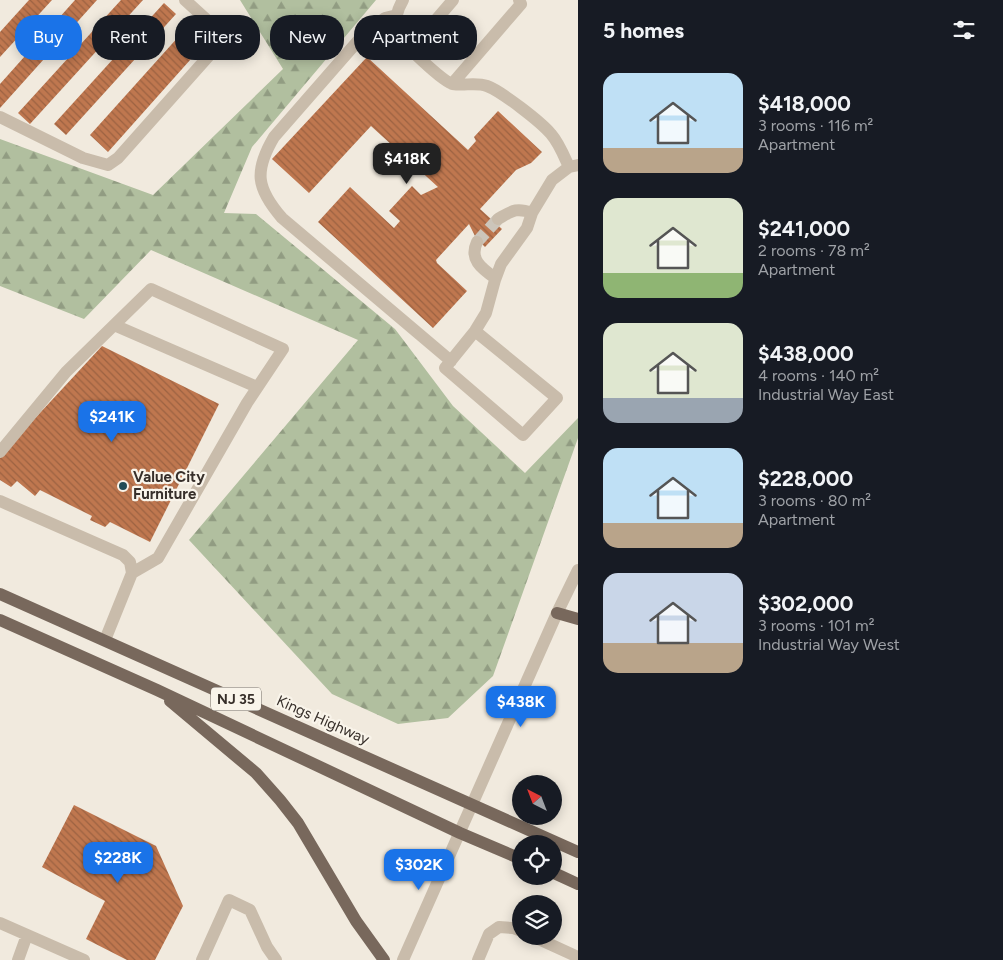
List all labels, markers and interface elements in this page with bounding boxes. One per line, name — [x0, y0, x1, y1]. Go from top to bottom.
chip: Buy — [15, 15, 82, 60]
chip: Rent — [92, 15, 165, 60]
chip: Filters — [175, 15, 260, 60]
chip: New — [270, 15, 344, 60]
chip: Apartment — [354, 15, 477, 60]
icon: filters — [950, 16, 978, 44]
text: 5 homes — [603, 18, 684, 43]
text: $418,000 — [758, 91, 851, 116]
icon: home — [643, 93, 703, 153]
text: 3 rooms · 116 m² — [758, 116, 873, 135]
text: Apartment — [758, 135, 835, 154]
pin: $418K — [372, 142, 442, 185]
text: $418K — [384, 149, 430, 168]
text: $241,000 — [758, 216, 850, 241]
icon: home — [643, 218, 703, 278]
text: 2 rooms · 78 m² — [758, 241, 870, 260]
text: Apartment — [758, 260, 835, 279]
text: $438,000 — [758, 341, 854, 366]
icon: home — [643, 343, 703, 403]
text: 4 rooms · 140 m² — [758, 366, 879, 385]
text: Industrial Way East — [758, 385, 894, 404]
pin: $241K — [77, 400, 147, 443]
text: $241K — [89, 407, 135, 426]
text: $228,000 — [758, 466, 853, 491]
place label: Value City Furniture — [133, 468, 205, 503]
icon: home — [643, 468, 703, 528]
marker: Value City Furniture — [117, 480, 129, 492]
text: 3 rooms · 80 m² — [758, 491, 871, 510]
text: Apartment — [758, 510, 835, 529]
text: $302,000 — [758, 591, 853, 616]
icon: home — [643, 593, 703, 653]
text: 3 rooms · 101 m² — [758, 616, 874, 635]
text: Industrial Way West — [758, 635, 900, 654]
pin: $438K — [486, 686, 556, 728]
road number: NJ 35 — [211, 688, 261, 711]
street label: Kings Highway — [274, 692, 372, 748]
text: $438K — [497, 692, 545, 711]
north arrow — [512, 775, 562, 825]
map controls — [512, 775, 562, 945]
button: locate — [512, 835, 562, 885]
pin: $228K — [83, 842, 153, 884]
text: $228K — [94, 848, 142, 867]
pin: $302K — [384, 848, 454, 891]
text: $302K — [395, 855, 443, 874]
button: layers — [512, 895, 562, 945]

